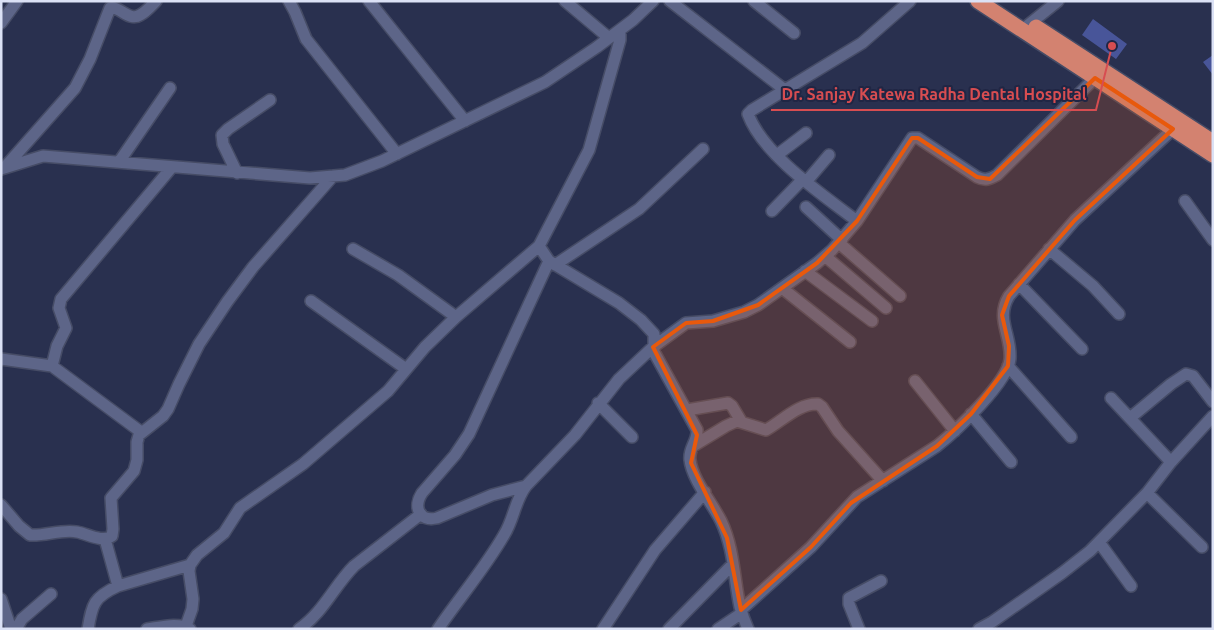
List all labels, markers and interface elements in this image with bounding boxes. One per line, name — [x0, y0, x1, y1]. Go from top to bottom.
callout: Dr. Sanjay Katewa Radha Dental Hospital — [771, 79, 1096, 110]
text: Dr. Sanjay Katewa Radha Dental Hospital — [781, 85, 1087, 103]

